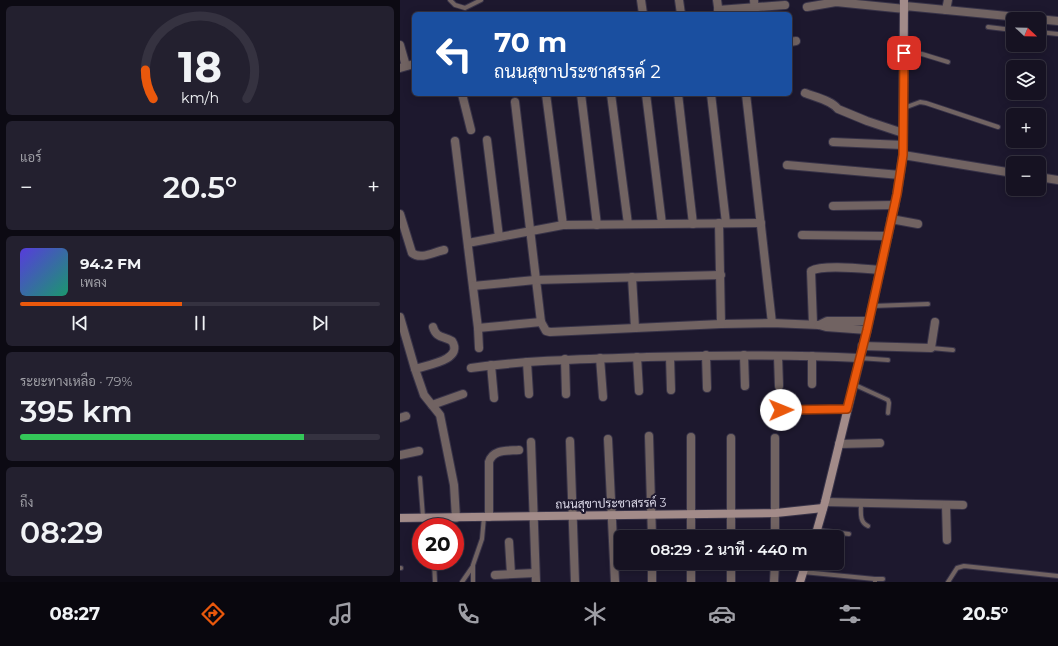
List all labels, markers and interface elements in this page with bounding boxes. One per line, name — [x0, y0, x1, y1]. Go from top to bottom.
north arrow — [1006, 12, 1046, 52]
map controls — [1006, 12, 1046, 196]
text: 70 m — [494, 25, 567, 59]
icon: left — [428, 28, 480, 80]
pin — [887, 36, 921, 70]
text: 18 — [178, 41, 222, 91]
icon: arrive — [893, 42, 915, 64]
button: layers — [1006, 60, 1046, 100]
text: ถนนสุขาประชาสรรค์ 2 — [494, 61, 661, 83]
text: km/h — [181, 88, 219, 106]
button: + — [1006, 108, 1046, 148]
text: แอร์ — [20, 149, 41, 165]
button: − — [1006, 156, 1046, 196]
text: 20.5° — [163, 169, 237, 206]
text: − — [20, 174, 33, 201]
text: + — [367, 174, 380, 201]
text: 94.2 FM — [80, 254, 141, 273]
text: เพลง — [80, 274, 107, 290]
icon: previous — [69, 312, 91, 334]
icon: pause — [189, 312, 211, 334]
icon: next — [309, 312, 331, 334]
text: ระยะทางเหลือ · 79% — [20, 373, 132, 389]
position arrow — [760, 389, 802, 431]
text: 395 km — [20, 393, 133, 430]
text: ถึง — [20, 494, 33, 510]
street label: ถนนสุขาประชาสรรค์ 3 — [555, 495, 667, 513]
text: 08:29 — [20, 514, 103, 551]
speed limit sign: 20 — [412, 518, 464, 570]
text: 08:29 · 2 นาที · 440 m — [650, 540, 808, 559]
icon: directions — [199, 600, 227, 628]
icon: music — [327, 600, 355, 628]
icon: phone — [454, 600, 482, 628]
icon: climate — [581, 600, 609, 628]
icon: car — [708, 600, 736, 628]
icon: filters — [836, 600, 864, 628]
text: 08:27 — [50, 603, 100, 625]
text: 20.5° — [963, 603, 1008, 625]

